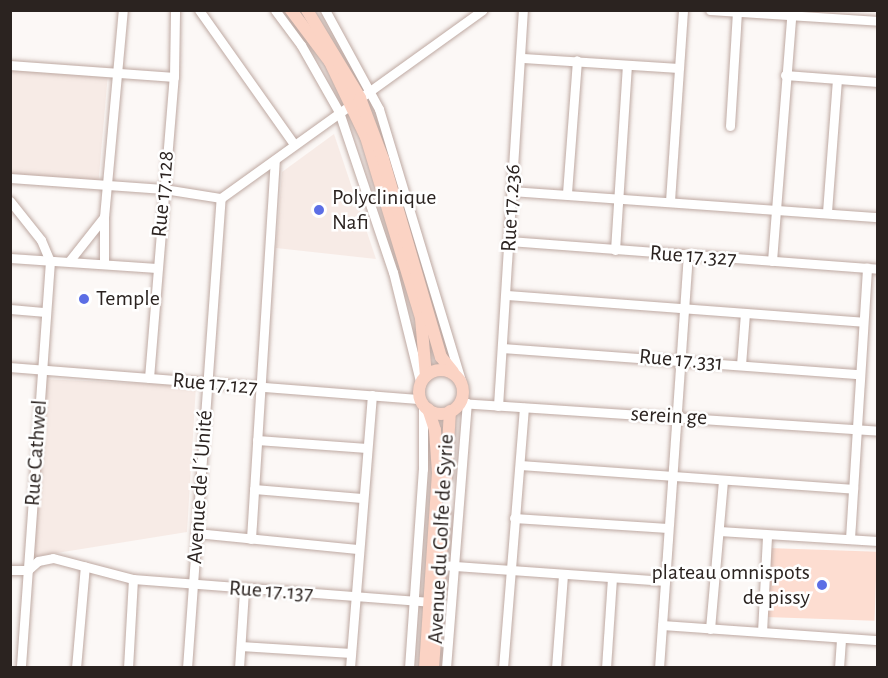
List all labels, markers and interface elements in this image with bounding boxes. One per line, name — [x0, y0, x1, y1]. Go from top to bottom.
street label: Rue 17.128 — [146, 150, 180, 238]
street label: Rue 17.236 — [496, 163, 526, 253]
place label: Polyclinique Nafi — [332, 184, 436, 236]
marker: Polyclinique Nafi — [310, 201, 328, 219]
street label: Rue 17.327 — [649, 240, 737, 272]
place label: Temple — [96, 286, 160, 312]
marker: Temple — [77, 292, 91, 306]
street label: Rue 17.331 — [638, 343, 724, 377]
street label: Rue 17.127 — [171, 367, 259, 401]
street label: Rue Cathwel — [19, 399, 53, 507]
street label: serein ge — [630, 401, 708, 431]
street label: Avenue de l´Unité — [181, 409, 219, 565]
street label: Avenue du Golfe de Syrie — [422, 433, 460, 645]
place label: plateau omnispots de pissy — [651, 559, 810, 610]
street label: Rue 17.137 — [228, 575, 314, 607]
marker: plateau omnispots de pissy — [815, 578, 829, 592]

